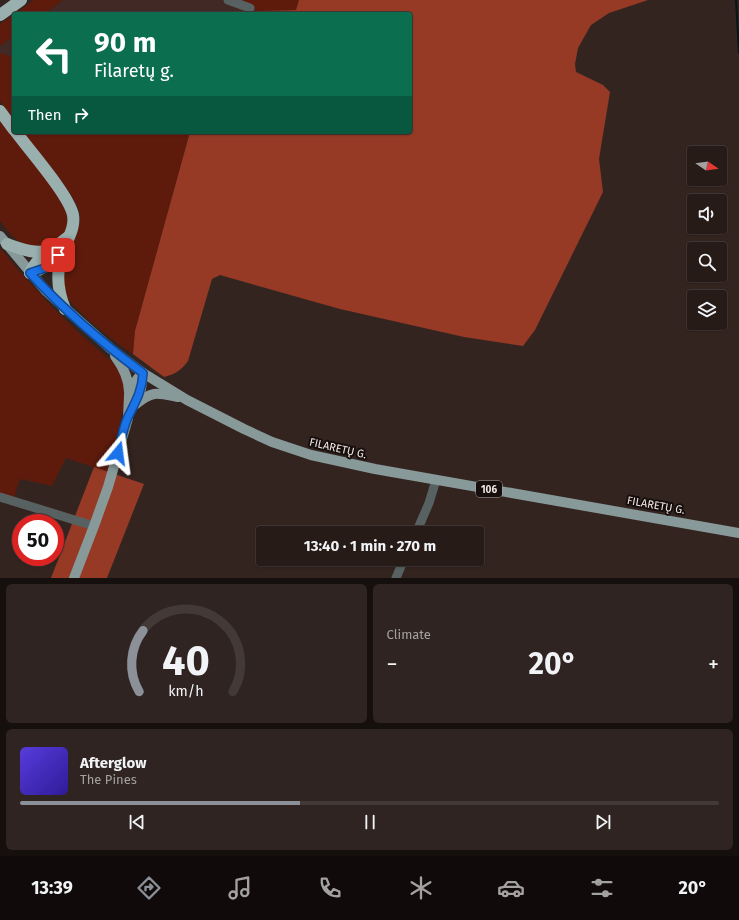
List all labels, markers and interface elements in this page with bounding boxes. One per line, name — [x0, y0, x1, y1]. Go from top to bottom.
text: 90 m — [94, 26, 156, 59]
icon: left — [28, 28, 80, 80]
text: Filaretų g. — [94, 60, 174, 82]
icon: right — [70, 104, 92, 126]
text: Then — [28, 106, 62, 124]
north arrow — [687, 146, 727, 186]
map controls — [687, 146, 727, 330]
button: sound — [687, 194, 727, 234]
pin — [41, 238, 75, 272]
button: search — [687, 242, 727, 282]
icon: arrive — [47, 244, 69, 266]
button: layers — [687, 290, 727, 330]
position arrow — [97, 432, 139, 474]
street label: FILARETŲ G. — [308, 436, 368, 461]
road number: 106 — [476, 481, 502, 497]
street label: FILARETŲ G. — [626, 494, 686, 517]
speed limit sign: 50 — [12, 514, 64, 566]
text: 13:40 · 1 min · 270 m — [304, 537, 436, 555]
text: Climate — [387, 627, 431, 642]
text: 40 — [162, 635, 210, 685]
text: 20° — [528, 646, 577, 682]
text: − — [387, 651, 398, 678]
text: + — [708, 651, 719, 678]
text: km/h — [169, 682, 204, 699]
text: Afterglow — [80, 754, 146, 772]
text: The Pines — [80, 772, 137, 787]
icon: previous — [126, 811, 148, 833]
icon: pause — [359, 811, 381, 833]
icon: next — [592, 811, 614, 833]
icon: directions — [135, 874, 163, 902]
icon: music — [226, 874, 254, 902]
icon: phone — [316, 874, 344, 902]
icon: climate — [407, 874, 435, 902]
icon: car — [497, 874, 525, 902]
icon: filters — [588, 874, 616, 902]
text: 13:39 — [31, 877, 73, 899]
text: 20° — [678, 877, 708, 899]

